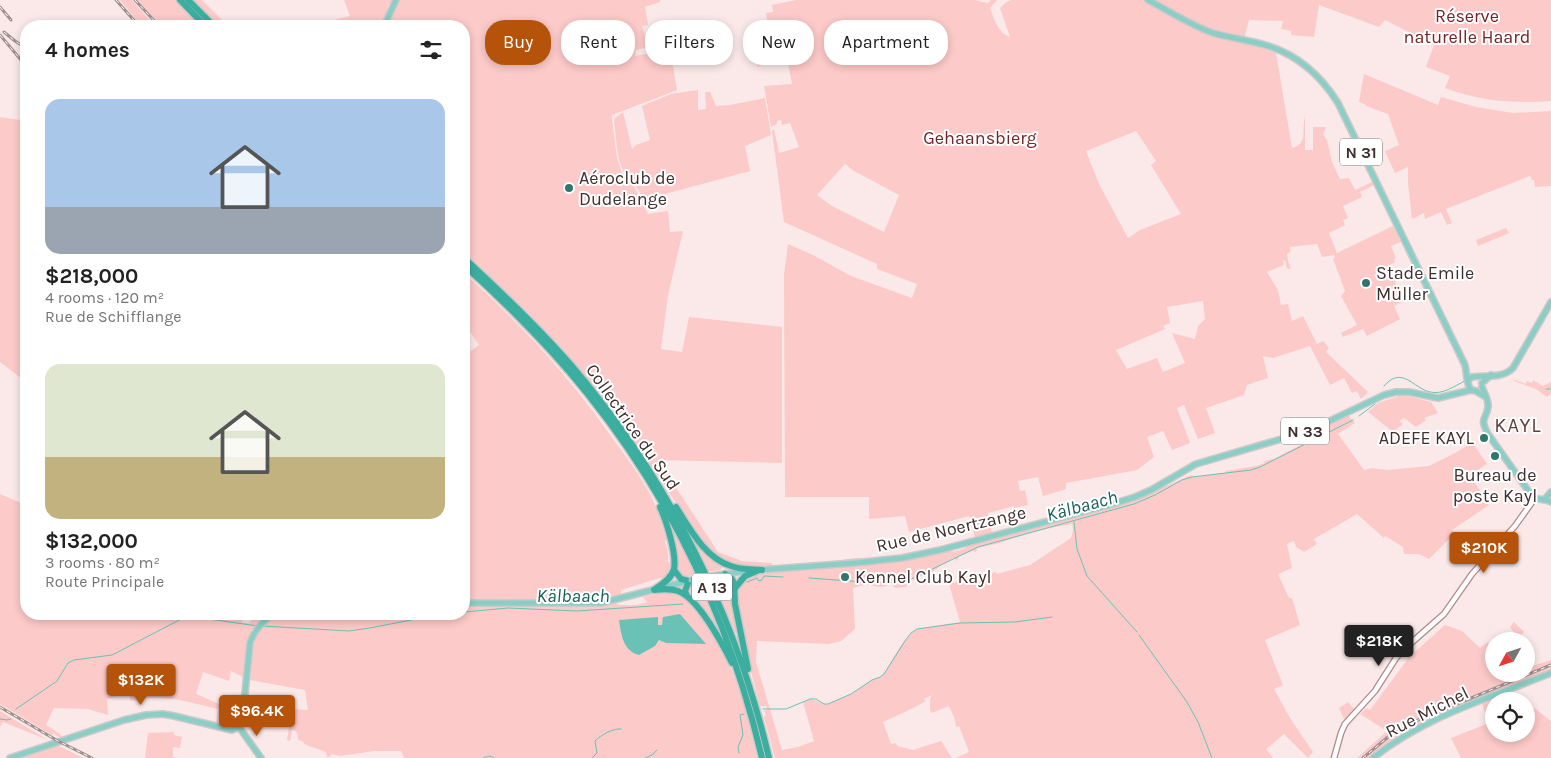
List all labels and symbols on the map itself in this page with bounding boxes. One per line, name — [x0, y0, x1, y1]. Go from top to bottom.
park label: Réserve naturelle Haard — [1404, 5, 1530, 48]
park label: Gehaansbierg — [923, 127, 1037, 149]
road number: N 31 — [1340, 138, 1382, 166]
place label: Aéroclub de Dudelange — [579, 167, 675, 210]
marker: Aéroclub de Dudelange — [563, 182, 575, 194]
place label: Stade Emile Müller — [1376, 262, 1474, 305]
marker: Stade Emile Müller — [1360, 277, 1372, 289]
street label: Collectrice du Sud — [581, 360, 685, 494]
district label: KAYL — [1494, 414, 1542, 437]
road number: N 33 — [1281, 418, 1329, 444]
place label: ADEFE KAYL — [1379, 427, 1475, 449]
marker: ADEFE KAYL — [1478, 432, 1490, 444]
marker: Bureau de poste Kayl — [1489, 450, 1501, 462]
place label: Bureau de poste Kayl — [1453, 464, 1537, 507]
water label: Kälbaach — [1044, 486, 1120, 526]
street label: Rue de Noertzange — [874, 501, 1028, 557]
pin: $210K — [1449, 532, 1519, 574]
place label: Kennel Club Kayl — [855, 566, 992, 588]
marker: Kennel Club Kayl — [839, 571, 851, 583]
road number: A 13 — [692, 574, 732, 600]
water label: Kälbaach — [536, 585, 610, 607]
pin: $218K — [1344, 624, 1414, 667]
north arrow — [1485, 632, 1535, 682]
pin: $132K — [106, 664, 176, 706]
street label: Rue Michel — [1382, 682, 1472, 742]
pin: $96.4K — [216, 694, 298, 737]

